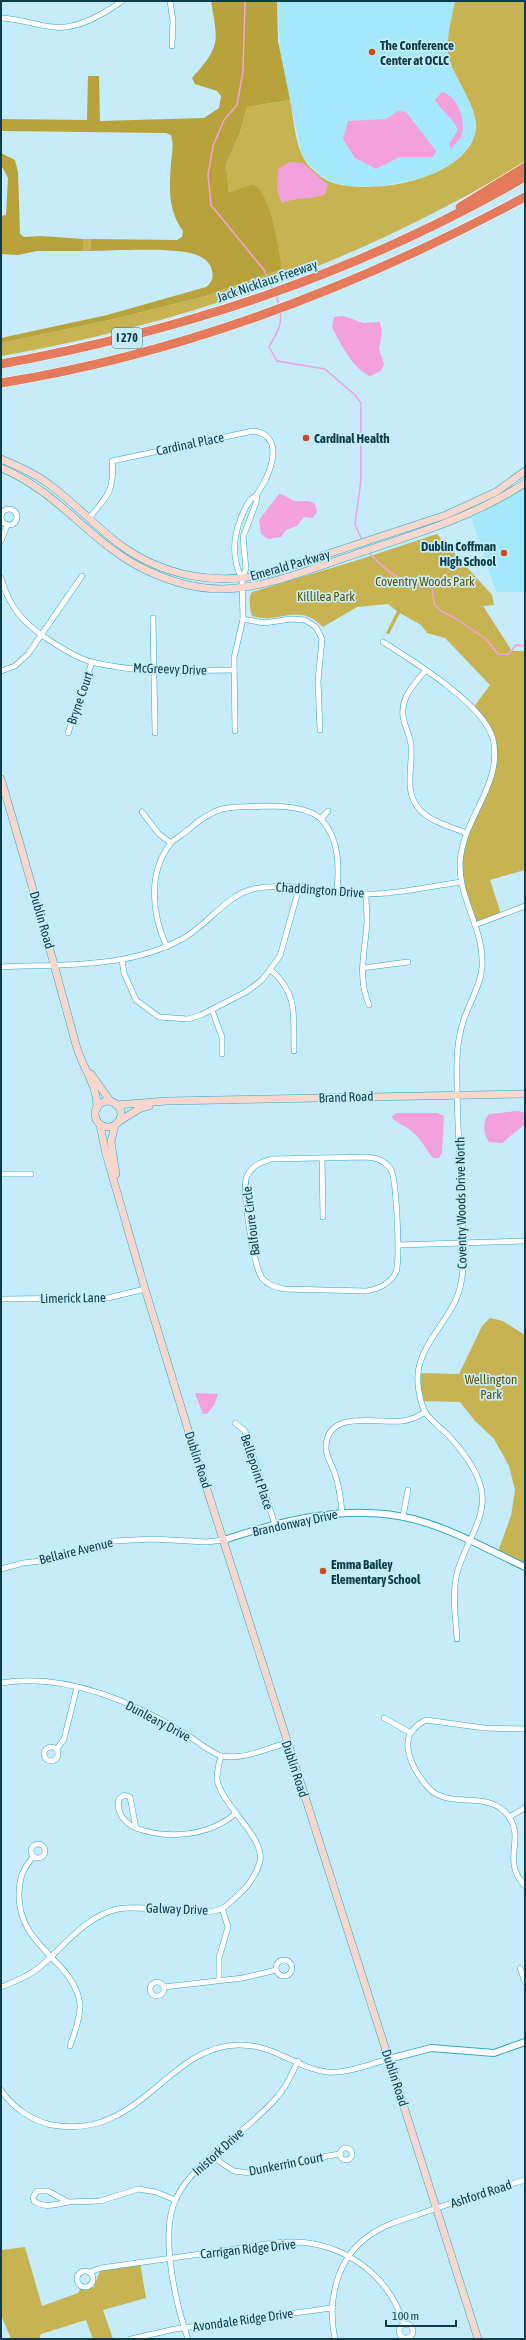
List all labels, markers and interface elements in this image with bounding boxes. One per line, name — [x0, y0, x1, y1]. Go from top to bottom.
place label: The Conference Center at OCLC — [380, 38, 454, 68]
marker: The Conference Center at OCLC — [367, 47, 377, 57]
street label: Jack Nicklaus Freeway — [215, 257, 320, 305]
road number: I 270 — [112, 328, 142, 348]
street label: Cardinal Place — [155, 429, 225, 459]
place label: Cardinal Health — [314, 431, 389, 446]
marker: Cardinal Health — [301, 433, 311, 443]
place label: Dublin Coffman High School — [421, 539, 497, 569]
street label: Emerald Parkway — [248, 546, 332, 584]
marker: Dublin Coffman High School — [499, 548, 509, 558]
park label: Coventry Woods Park — [375, 574, 475, 589]
park label: Killilea Park — [297, 589, 355, 604]
street label: McGreevy Drive — [133, 660, 207, 678]
street label: Bryne Court — [64, 669, 96, 726]
street label: Chaddington Drive — [275, 879, 365, 901]
street label: Dublin Road — [27, 890, 57, 950]
street label: Brand Road — [318, 1089, 374, 1105]
street label: Coventry Woods Drive North — [452, 1137, 470, 1269]
street label: Balfoure Circle — [239, 1185, 263, 1257]
street label: Limerick Lane — [40, 1290, 106, 1306]
park label: Wellington Park — [465, 1372, 517, 1402]
street label: Dublin Road — [182, 1430, 214, 1490]
street label: Bellepoint Place — [238, 1432, 276, 1512]
street label: Brandonway Drive — [251, 1507, 339, 1539]
street label: Bellaire Avenue — [38, 1535, 115, 1567]
place label: Emma Bailey Elementary School — [331, 1557, 421, 1587]
marker: Emma Bailey Elementary School — [318, 1566, 328, 1576]
street label: Dunleary Drive — [123, 1698, 193, 1744]
street label: Dublin Road — [279, 1739, 311, 1799]
street label: Galway Drive — [146, 1900, 208, 1918]
street label: Dublin Road — [379, 2048, 411, 2108]
street label: Inistork Drive — [189, 2125, 247, 2179]
street label: Dunkerrin Court — [247, 2149, 325, 2179]
street label: Ashford Road — [448, 2177, 514, 2211]
street label: Carrigan Ridge Drive — [200, 2237, 297, 2261]
scale bar — [386, 2302, 456, 2328]
street label: Avondale Ridge Drive — [192, 2306, 294, 2334]
text: 100 m — [392, 2309, 419, 2323]

